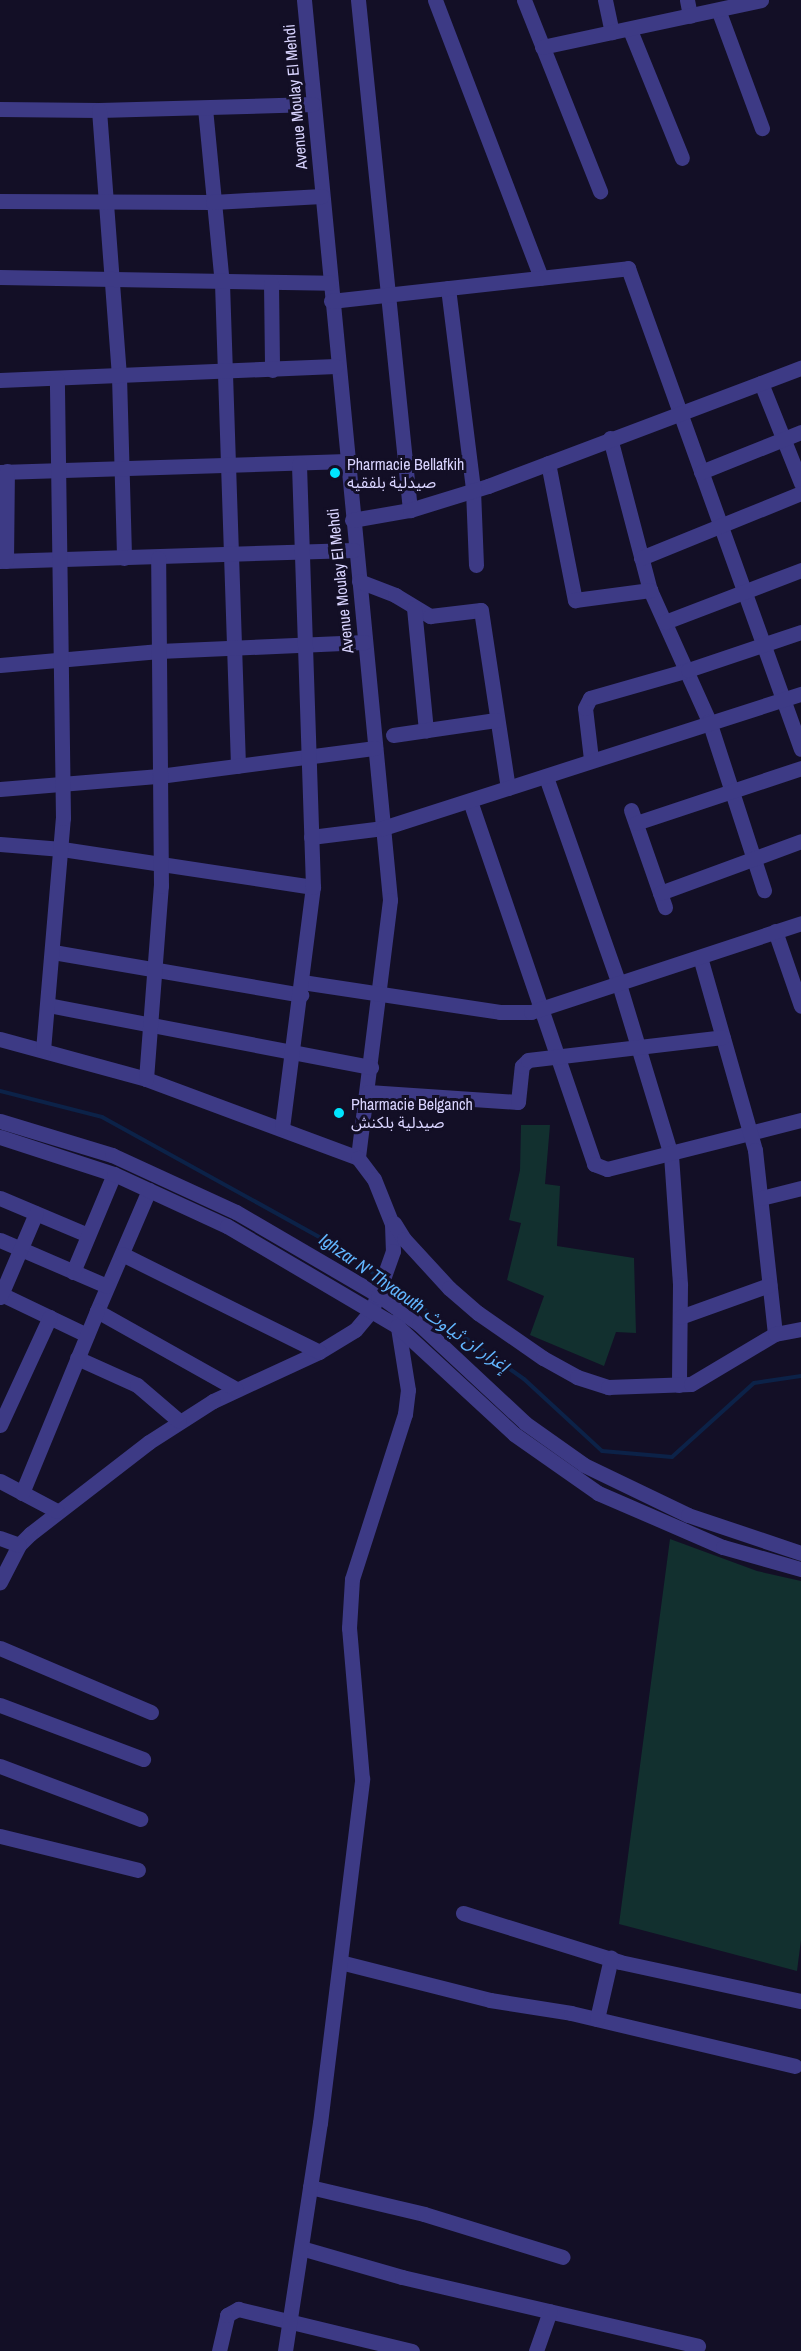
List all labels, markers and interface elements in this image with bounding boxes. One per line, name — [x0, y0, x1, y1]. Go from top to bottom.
street label: Avenue Moulay El Mehdi — [279, 24, 311, 170]
place label: Pharmacie Bellafkih صيدلية بلفقيه — [347, 454, 464, 492]
marker: Pharmacie Bellafkih صيدلية بلفقيه — [328, 466, 342, 480]
street label: Avenue Moulay El Mehdi — [323, 508, 357, 654]
place label: Pharmacie Belganch صيدلية بلكنش — [351, 1094, 473, 1132]
marker: Pharmacie Belganch صيدلية بلكنش — [332, 1106, 346, 1120]
water label: Ighzar N' Thyaouth إغزار ان ثياوث — [315, 1229, 513, 1377]

